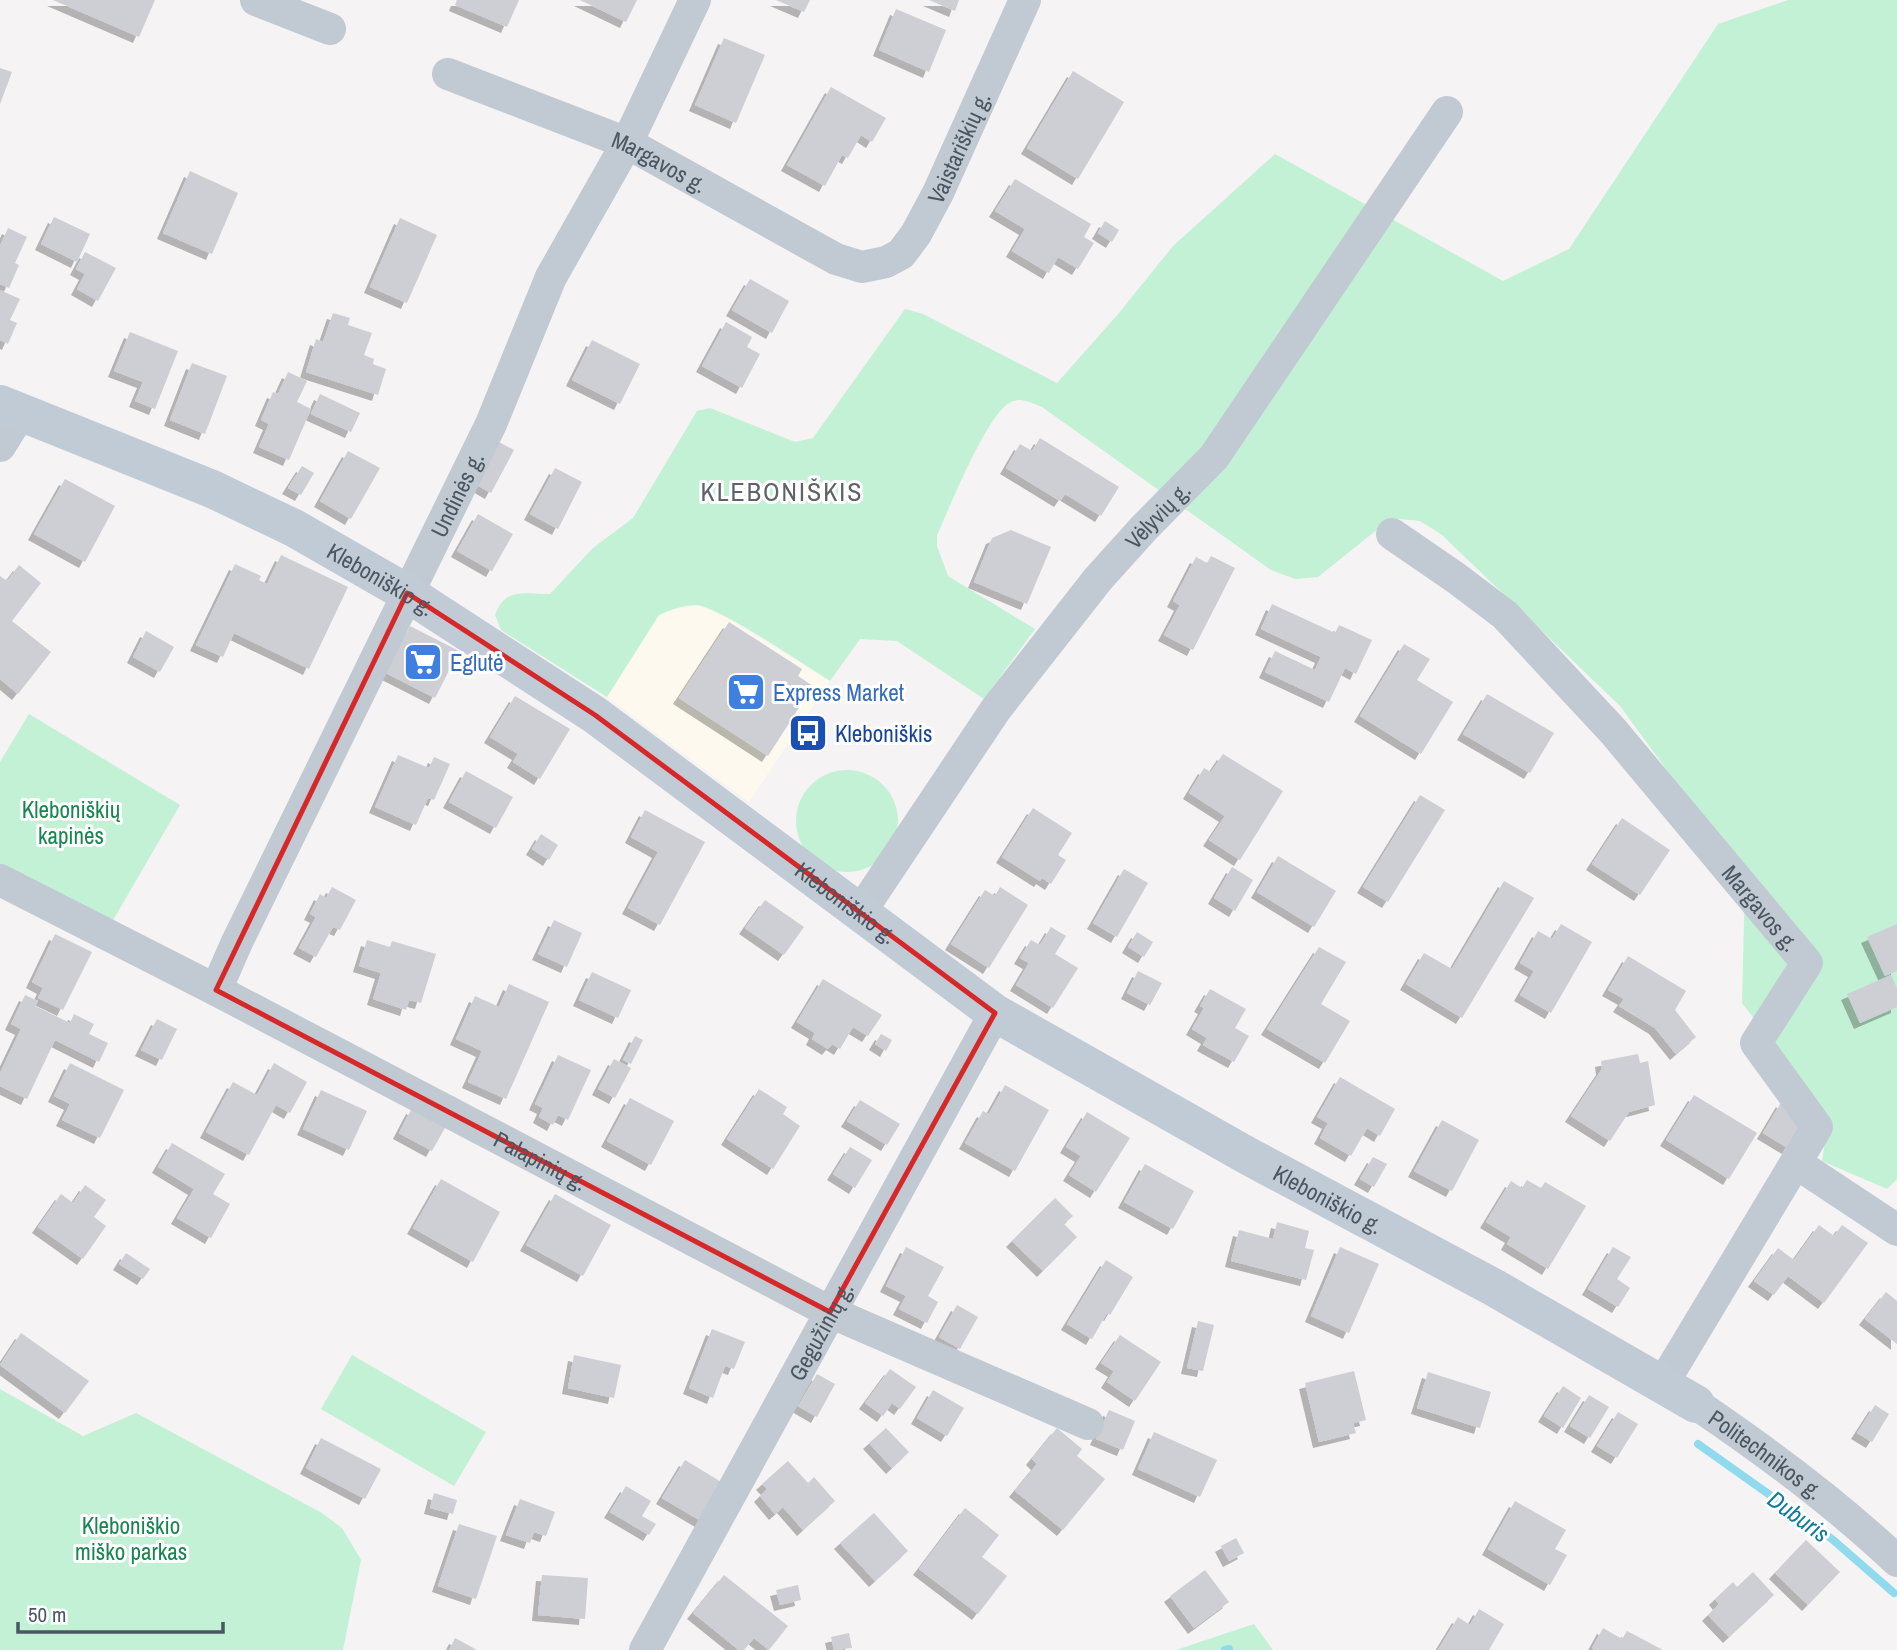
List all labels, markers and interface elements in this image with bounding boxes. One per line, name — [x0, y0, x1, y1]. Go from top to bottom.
street label: Vaistariškių g. — [920, 87, 997, 209]
street label: Margavos g. — [608, 123, 712, 200]
street label: Undinės g. — [423, 446, 491, 542]
district label: KLEBONIŠKIS — [700, 474, 864, 509]
street label: Vėlyvių g. — [1117, 475, 1197, 555]
street label: Kleboniškio g. — [322, 535, 441, 622]
supermarket icon: Eglutė — [402, 641, 444, 683]
place label: Eglutė — [450, 647, 503, 678]
supermarket icon: Express Market — [725, 671, 767, 713]
place label: Express Market — [773, 677, 904, 708]
bus stop icon: Kleboniškis — [787, 712, 829, 754]
place label: Kleboniškis — [835, 718, 933, 749]
park label: Kleboniškių kapinės — [22, 794, 121, 851]
street label: Kleboniškio g. — [789, 854, 903, 950]
street label: Margavos g. — [1716, 858, 1806, 958]
street label: Palapinių g. — [489, 1123, 592, 1197]
street label: Kleboniškio g. — [1268, 1157, 1388, 1241]
street label: Gegužinių g. — [781, 1276, 860, 1386]
street label: Politechnikos g. — [1703, 1402, 1830, 1506]
water label: Duburis — [1762, 1483, 1836, 1549]
park label: Kleboniškio miško parkas — [75, 1510, 187, 1567]
scale bar — [18, 1590, 222, 1634]
text: 50 m — [28, 1600, 66, 1629]

